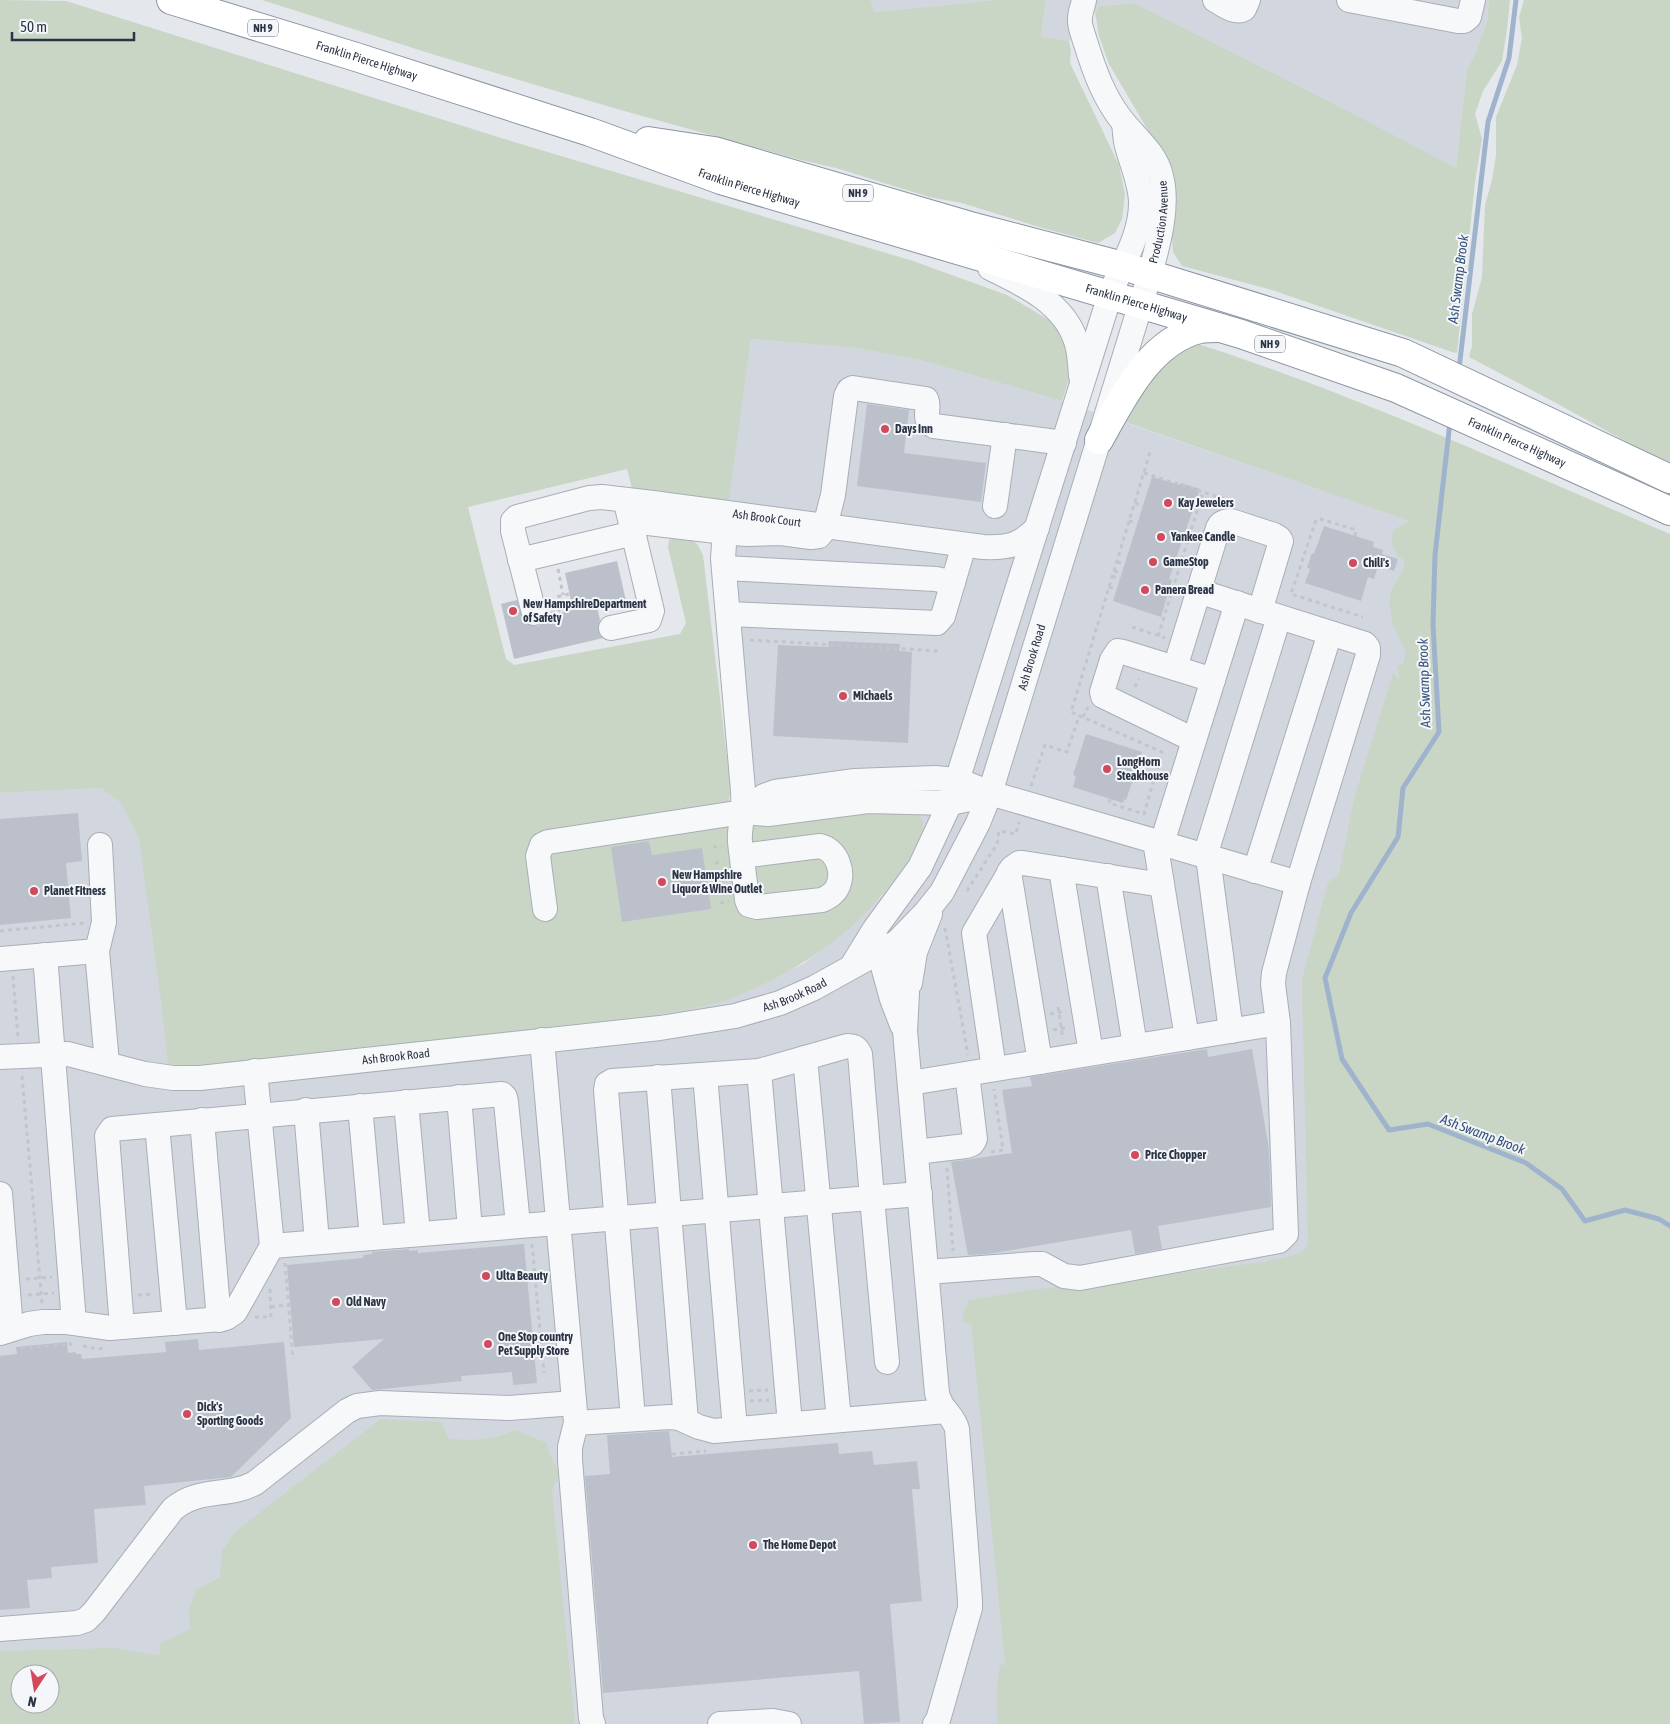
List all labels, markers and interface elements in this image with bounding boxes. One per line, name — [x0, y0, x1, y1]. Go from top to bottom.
scale bar — [12, 10, 135, 42]
text: 50 m — [20, 18, 47, 35]
road number: NH 9 — [248, 19, 278, 36]
street label: Franklin Pierce Highway — [314, 38, 419, 83]
street label: Franklin Pierce Highway — [697, 165, 802, 210]
street label: Production Avenue — [1146, 180, 1171, 265]
road number: NH 9 — [843, 184, 873, 202]
water label: Ash Swamp Brook — [1444, 233, 1471, 325]
street label: Franklin Pierce Highway — [1084, 281, 1189, 325]
road number: NH 9 — [1255, 336, 1285, 352]
street label: Franklin Pierce Highway — [1466, 414, 1568, 470]
place label: Days Inn — [895, 422, 933, 436]
marker: Days Inn — [879, 423, 891, 435]
place label: Kay Jewelers — [1178, 496, 1235, 510]
marker: Kay Jewelers — [1162, 497, 1174, 509]
street label: Ash Brook Court — [732, 507, 802, 530]
place label: Yankee Candle — [1170, 530, 1236, 544]
marker: Yankee Candle — [1155, 531, 1167, 543]
place label: GameStop — [1163, 555, 1209, 569]
marker: GameStop — [1147, 556, 1159, 568]
place label: Chili's — [1363, 556, 1390, 570]
marker: Chili's — [1347, 557, 1359, 569]
place label: Panera Bread — [1155, 583, 1214, 597]
marker: Panera Bread — [1139, 584, 1151, 596]
place label: New HampshireDepartment of Safety — [523, 597, 647, 625]
marker: New HampshireDepartment of Safety — [507, 605, 519, 617]
street label: Ash Brook Road — [1015, 623, 1049, 692]
water label: Ash Swamp Brook — [1414, 637, 1434, 729]
place label: Michaels — [853, 689, 893, 703]
marker: Michaels — [837, 690, 849, 702]
place label: LongHorn Steakhouse — [1117, 755, 1169, 783]
marker: LongHorn Steakhouse — [1101, 763, 1113, 775]
place label: New Hampshire Liquor & Wine Outlet — [672, 868, 763, 896]
marker: New Hampshire Liquor & Wine Outlet — [656, 876, 668, 888]
place label: Planet Fitness — [44, 884, 107, 898]
marker: Planet Fitness — [28, 885, 40, 897]
street label: Ash Brook Road — [761, 975, 829, 1015]
street label: Ash Brook Road — [361, 1046, 431, 1067]
water label: Ash Swamp Brook — [1438, 1110, 1528, 1158]
place label: Price Chopper — [1145, 1148, 1206, 1162]
marker: Price Chopper — [1129, 1149, 1141, 1161]
place label: Ulta Beauty — [496, 1269, 548, 1283]
marker: Ulta Beauty — [480, 1270, 492, 1282]
place label: Old Navy — [346, 1295, 386, 1309]
marker: Old Navy — [330, 1296, 342, 1308]
place label: One Stop country Pet Supply Store — [498, 1330, 573, 1358]
marker: One Stop country Pet Supply Store — [482, 1338, 494, 1350]
place label: Dick's Sporting Goods — [197, 1400, 264, 1428]
marker: Dick's Sporting Goods — [181, 1408, 193, 1420]
place label: The Home Depot — [763, 1538, 837, 1552]
marker: The Home Depot — [747, 1539, 759, 1551]
north arrow — [10, 1664, 60, 1714]
text: N — [27, 1693, 38, 1710]

